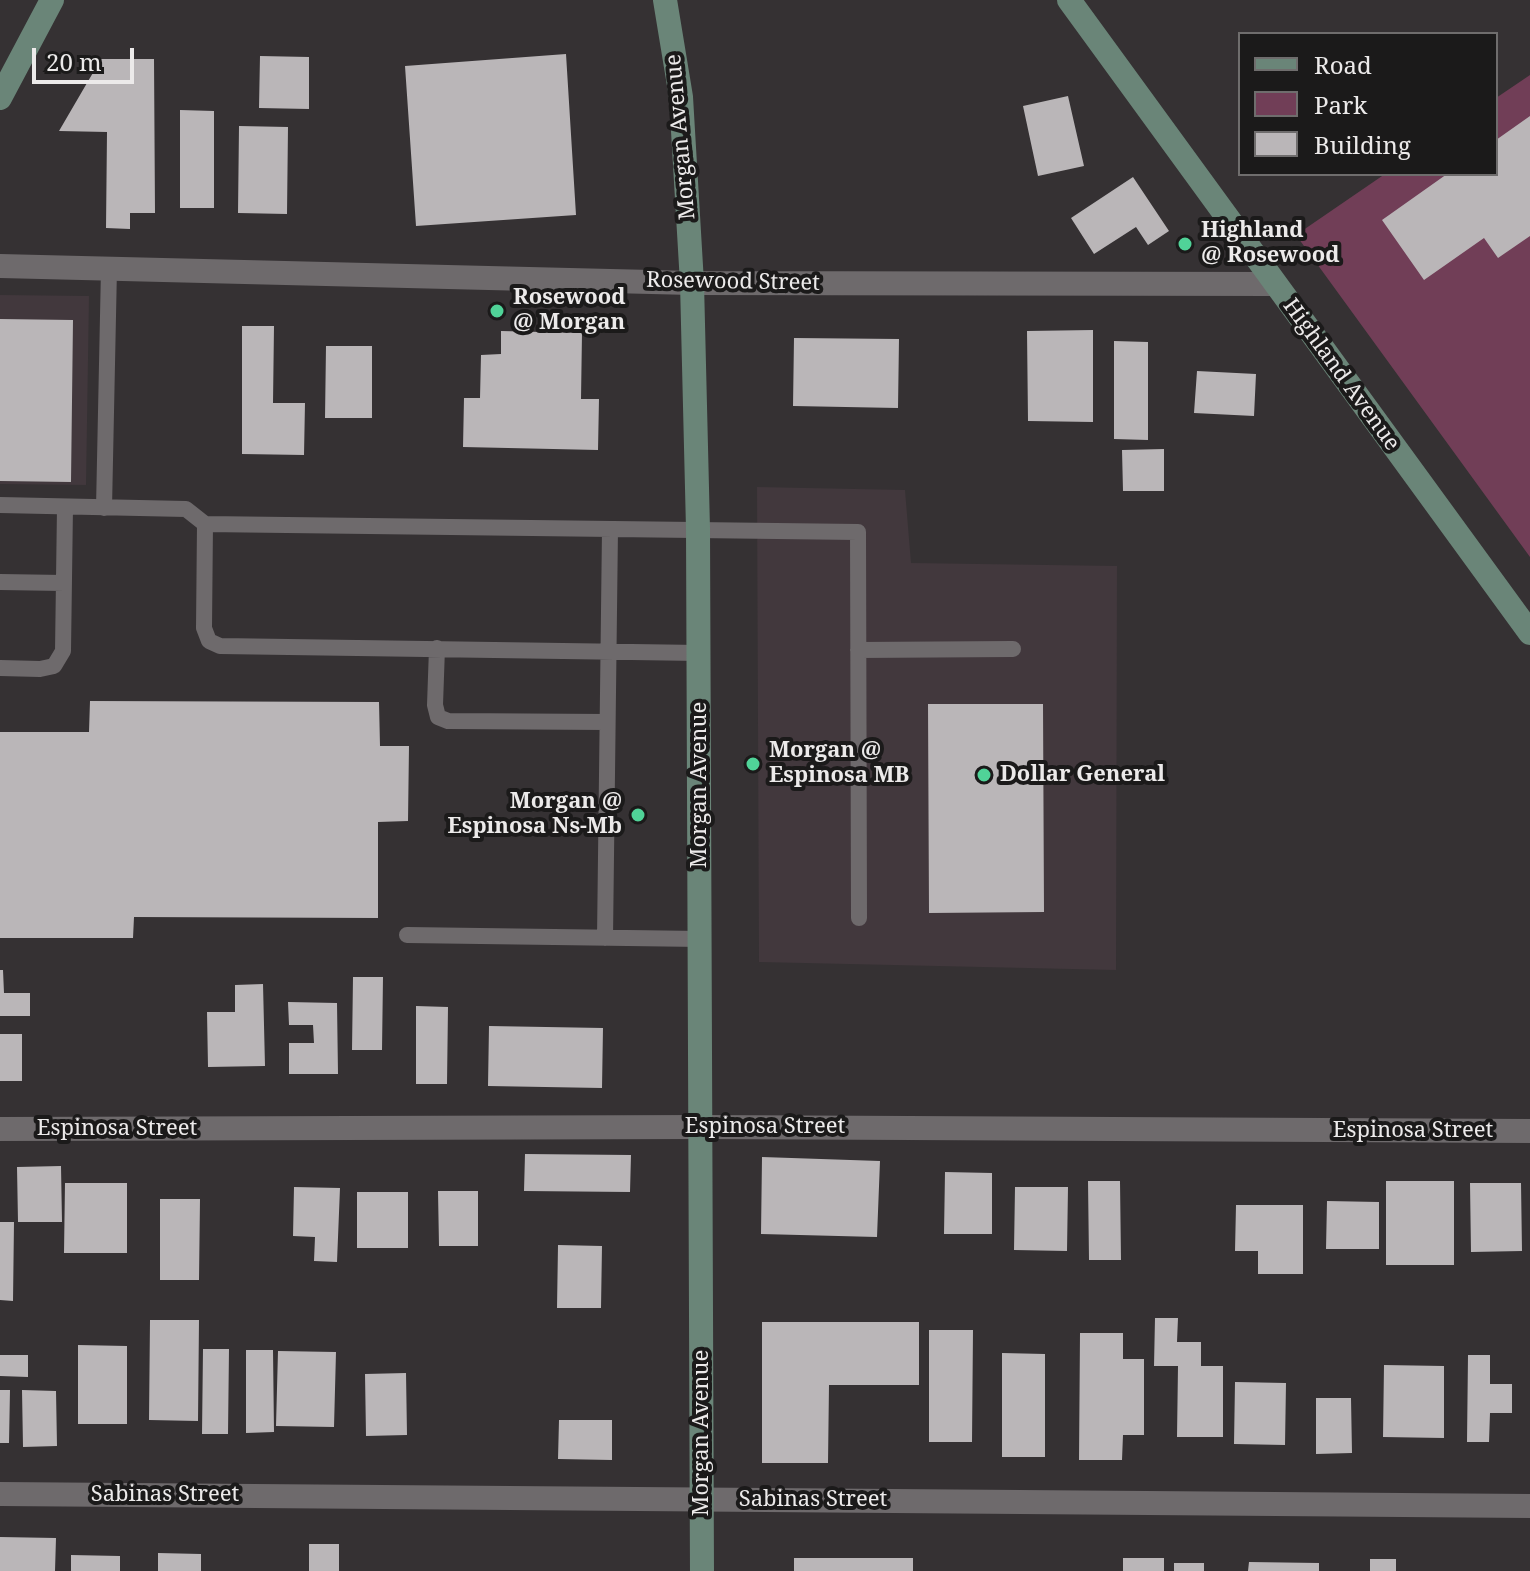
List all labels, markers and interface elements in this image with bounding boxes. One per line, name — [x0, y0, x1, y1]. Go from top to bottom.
scale bar — [36, 32, 138, 82]
legend — [1238, 32, 1498, 176]
text: 20 m — [46, 45, 102, 78]
text: Road — [1314, 48, 1372, 81]
street label: Morgan Avenue — [661, 53, 701, 221]
text: Park — [1314, 88, 1367, 121]
text: Building — [1314, 128, 1411, 161]
place label: Highland @ Rosewood — [1201, 218, 1339, 270]
marker: Highland @ Rosewood — [1176, 235, 1194, 253]
street label: Rosewood Street — [646, 267, 820, 297]
place label: Rosewood @ Morgan — [513, 285, 625, 336]
street label: Highland Avenue — [1277, 294, 1405, 456]
marker: Rosewood @ Morgan — [488, 302, 506, 320]
street label: Morgan Avenue — [687, 702, 713, 868]
place label: Morgan @ Espinosa MB — [769, 738, 909, 790]
marker: Morgan @ Espinosa MB — [744, 755, 762, 773]
place label: Dollar General — [1000, 762, 1165, 788]
marker: Dollar General — [975, 766, 993, 784]
place label: Morgan @ Espinosa Ns-Mb — [447, 789, 622, 840]
marker: Morgan @ Espinosa Ns-Mb — [629, 806, 647, 824]
street label: Espinosa Street — [685, 1114, 845, 1140]
street label: Espinosa Street — [37, 1116, 197, 1142]
street label: Espinosa Street — [1333, 1118, 1493, 1144]
street label: Morgan Avenue — [689, 1350, 715, 1516]
street label: Sabinas Street — [91, 1482, 239, 1508]
street label: Sabinas Street — [739, 1487, 887, 1513]

